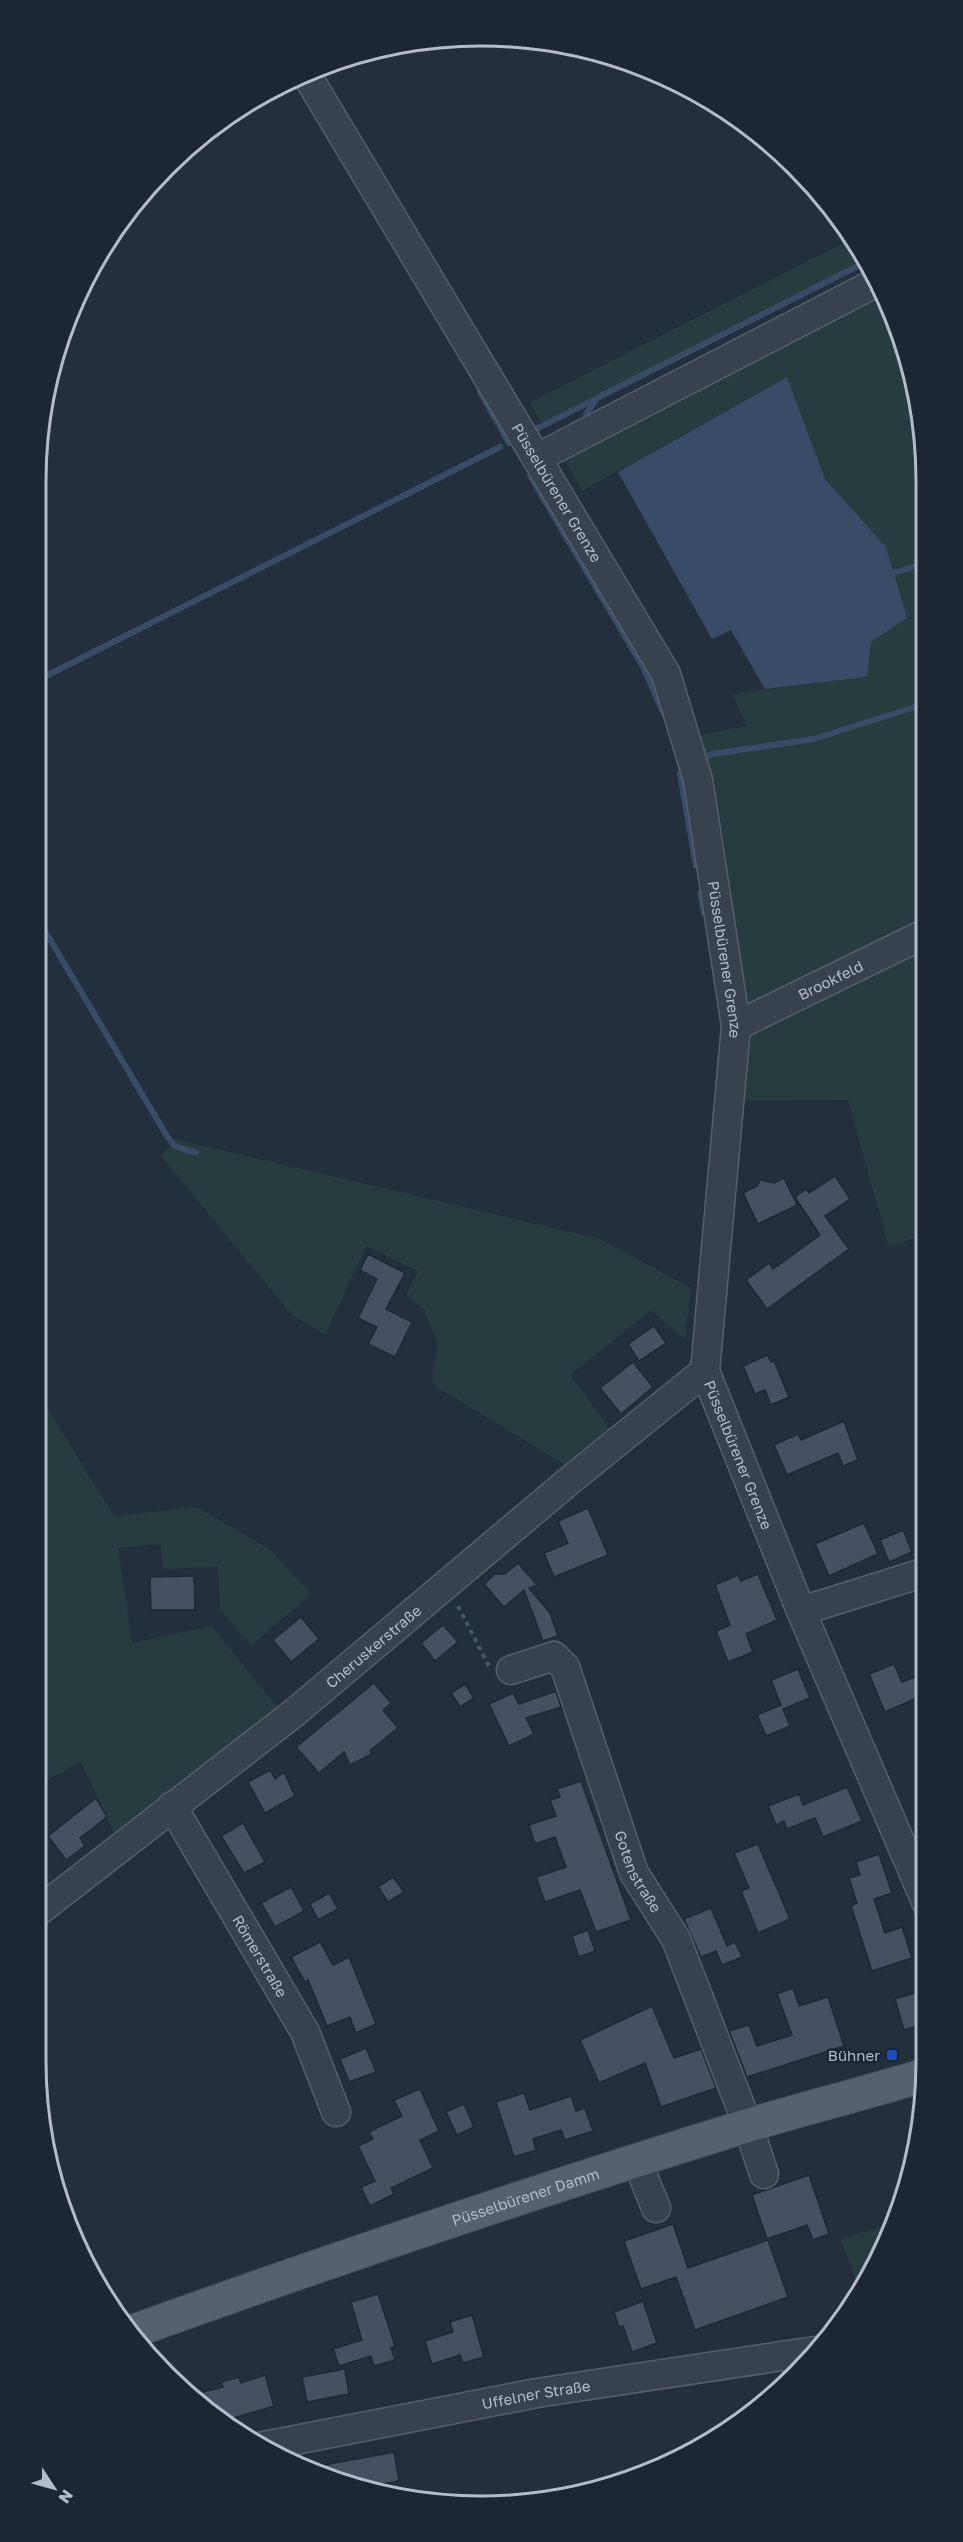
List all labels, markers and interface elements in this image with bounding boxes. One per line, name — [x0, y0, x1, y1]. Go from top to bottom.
street label: Püsselbürener Grenze — [508, 420, 606, 566]
street label: Püsselbürener Grenze — [705, 879, 745, 1039]
street label: Brookfeld — [795, 956, 866, 1003]
street label: Püsselbürener Grenze — [701, 1378, 777, 1532]
street label: Cheruskerstraße — [322, 1601, 425, 1692]
street label: Gotenstraße — [611, 1828, 666, 1916]
street label: Römerstraße — [229, 1912, 292, 2001]
place label: Bühner — [828, 2046, 880, 2064]
marker: Bühner — [885, 2048, 899, 2062]
street label: Püsselbürener Damm — [449, 2164, 601, 2229]
street label: Uffelner Straße — [480, 2376, 592, 2413]
north arrow — [24, 2458, 84, 2518]
text: N — [54, 2486, 78, 2508]

